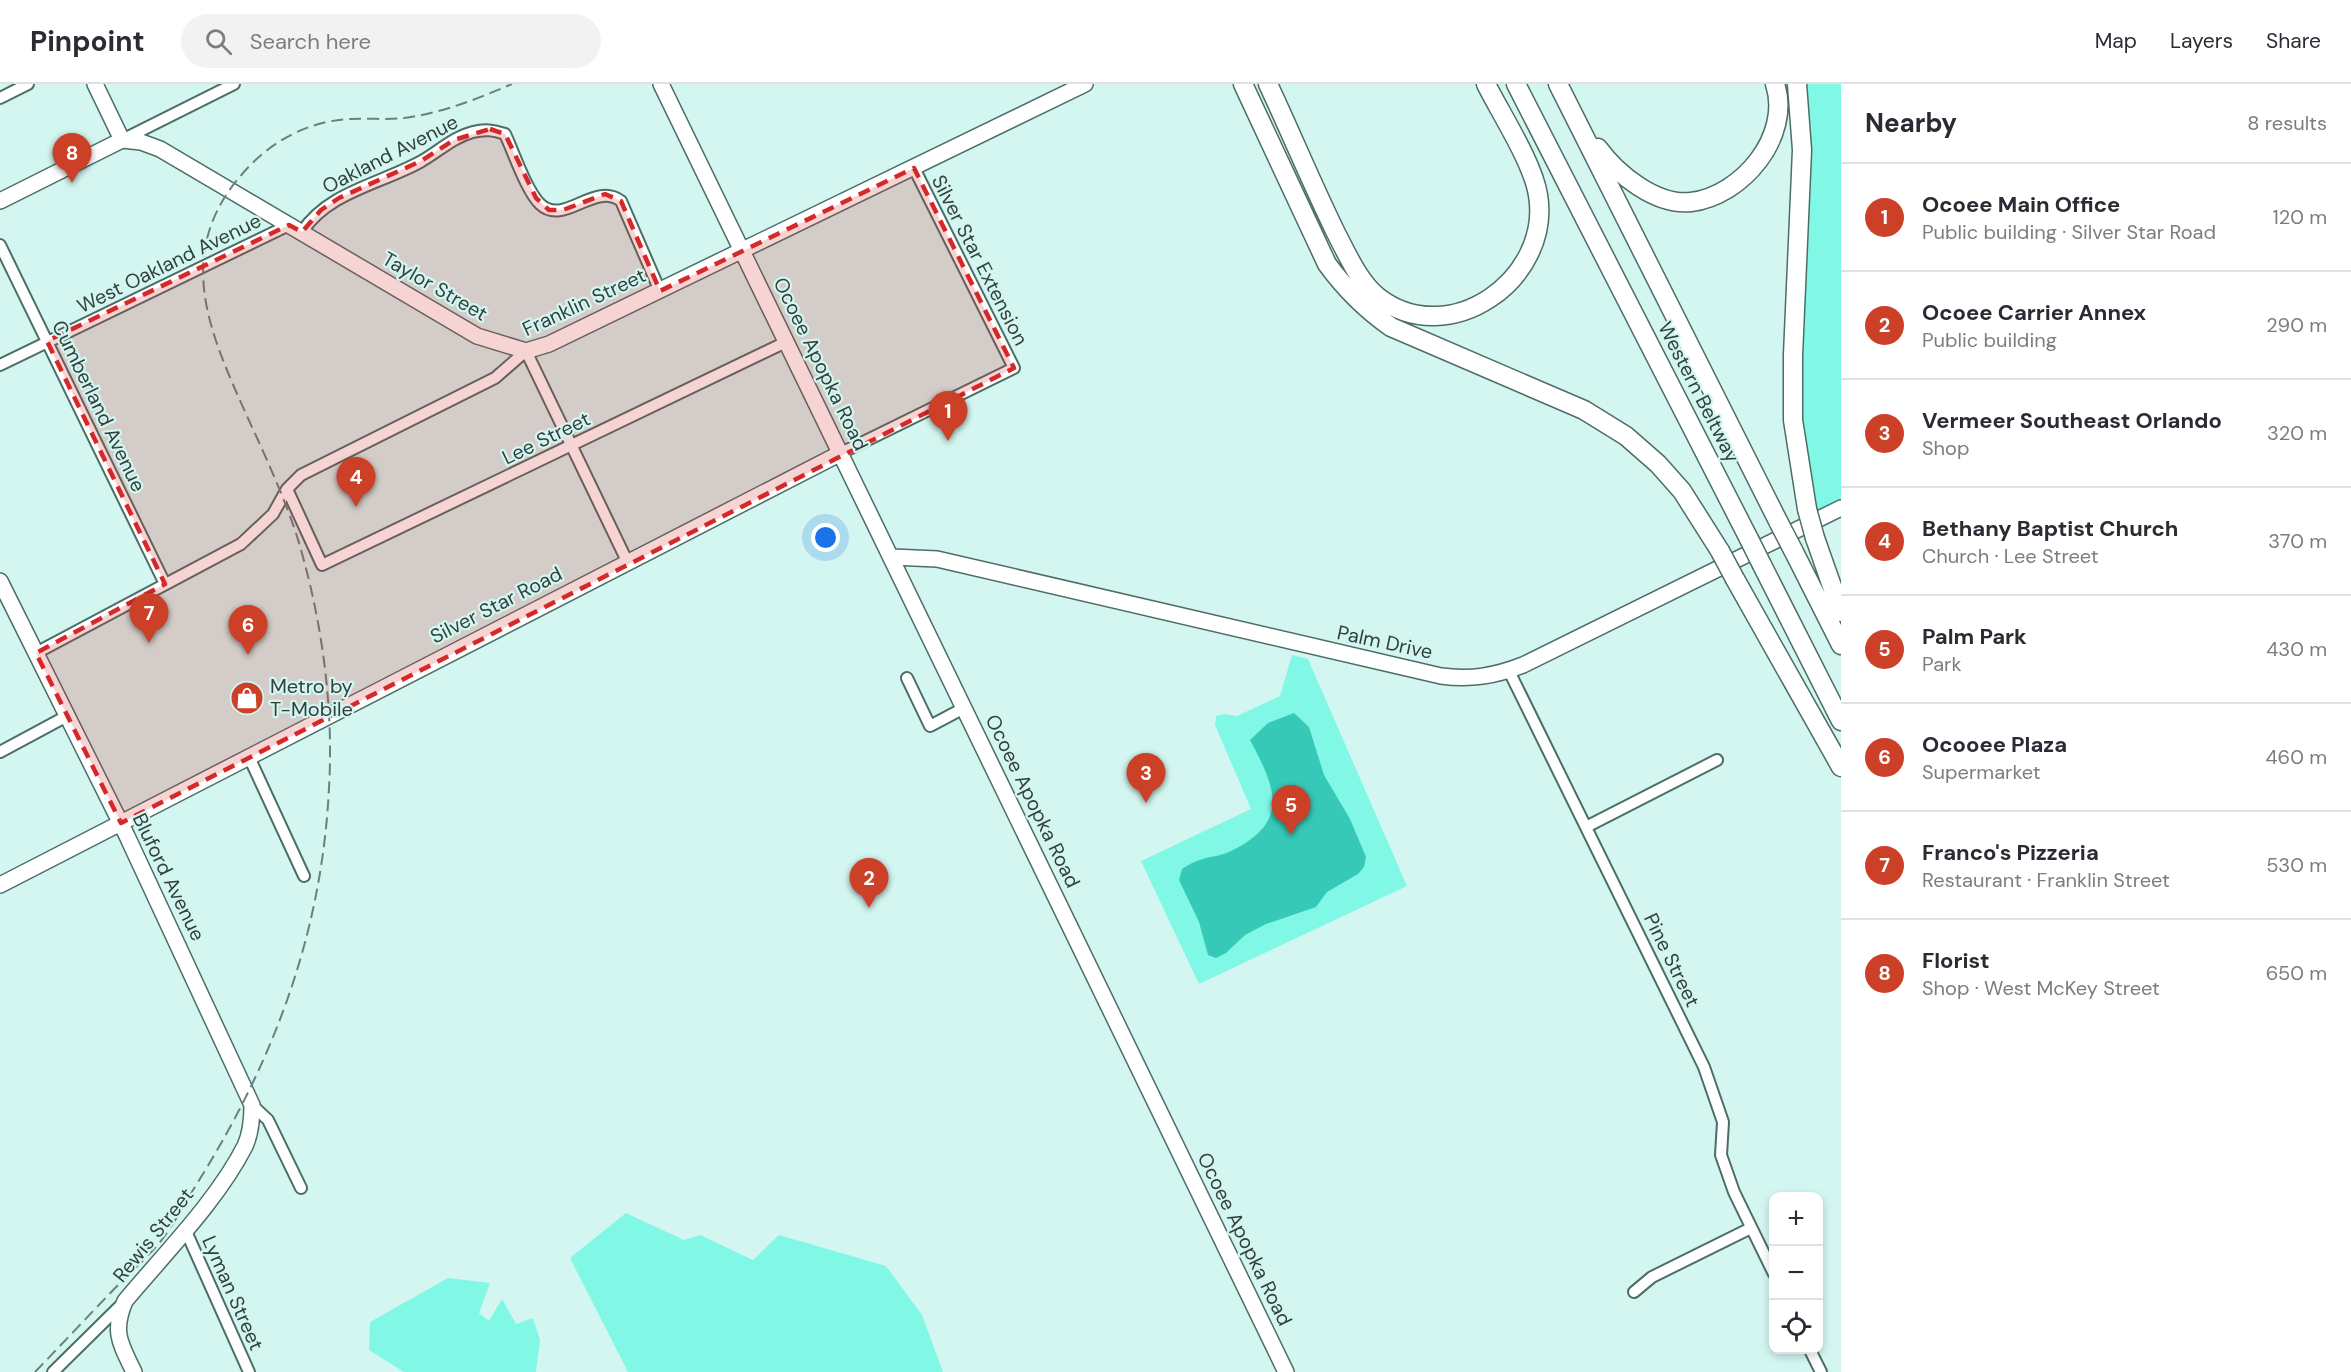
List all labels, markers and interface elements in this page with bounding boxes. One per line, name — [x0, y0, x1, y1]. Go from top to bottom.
search box — [181, 14, 601, 68]
text: Pinpoint — [30, 23, 145, 60]
icon: search — [202, 25, 235, 58]
text: Search here — [250, 27, 371, 56]
text: Map — [2095, 27, 2137, 55]
text: Layers — [2170, 27, 2233, 55]
text: Share — [2266, 27, 2321, 55]
text: Nearby — [1865, 106, 1957, 140]
street label: Oakland Avenue — [318, 109, 462, 199]
text: 8 results — [2247, 110, 2327, 136]
pin: 8 — [52, 134, 92, 183]
street label: Silver Star Extension — [926, 170, 1034, 350]
text: Ocoee Main Office — [1922, 190, 2120, 219]
text: 1 — [1881, 204, 1888, 230]
text: 120 m — [2273, 204, 2327, 230]
street label: West Oakland Avenue — [73, 207, 265, 319]
text: Public building · Silver Star Road — [1922, 219, 2216, 245]
street label: Taylor Street — [378, 245, 492, 327]
street label: Franklin Street — [518, 262, 650, 342]
street label: Ocoee Apopka Road — [768, 273, 874, 455]
text: Ocoee Carrier Annex — [1922, 298, 2146, 327]
text: 2 — [1879, 312, 1890, 338]
text: 290 m — [2266, 312, 2327, 338]
street label: Cumberland Avenue — [46, 316, 152, 496]
street label: Western Beltway — [1652, 317, 1746, 467]
text: Public building — [1922, 327, 2057, 353]
pin: 1 — [928, 392, 968, 441]
street label: Lee Street — [498, 405, 594, 470]
text: Vermeer Southeast Orlando — [1922, 406, 2222, 435]
text: 3 — [1878, 420, 1891, 446]
text: 320 m — [2267, 420, 2327, 446]
text: Shop — [1922, 435, 1969, 461]
pin: 4 — [336, 458, 376, 507]
text: Bethany Baptist Church — [1922, 514, 2178, 543]
your location — [811, 523, 840, 552]
text: 4 — [1878, 528, 1891, 554]
text: 370 m — [2268, 528, 2327, 554]
text: Church · Lee Street — [1922, 543, 2099, 569]
street label: Silver Star Road — [426, 561, 566, 649]
pin: 7 — [130, 594, 168, 643]
pin: 6 — [228, 606, 268, 655]
street label: Palm Drive — [1335, 619, 1435, 665]
text: Palm Park — [1922, 622, 2027, 651]
text: 5 — [1878, 636, 1891, 662]
text: 430 m — [2266, 636, 2327, 662]
text: Park — [1922, 651, 1962, 677]
place label: Metro by T-Mobile — [270, 673, 353, 722]
shop icon: Metro by T-Mobile — [229, 680, 265, 716]
street label: Ocoee Apopka Road — [980, 710, 1086, 892]
text: Ocooee Plaza — [1922, 730, 2067, 759]
text: 6 — [1878, 744, 1891, 770]
text: 460 m — [2265, 744, 2327, 770]
pin: 3 — [1126, 754, 1166, 803]
text: Supermarket — [1922, 759, 2041, 785]
pin: 5 — [1272, 786, 1310, 835]
street label: Bluford Avenue — [127, 809, 211, 945]
text: Franco's Pizzeria — [1922, 838, 2099, 867]
text: 7 — [1879, 852, 1890, 878]
text: 530 m — [2266, 852, 2327, 878]
pin: 2 — [850, 858, 888, 908]
text: Restaurant · Franklin Street — [1922, 867, 2170, 893]
street label: Pine Street — [1638, 909, 1706, 1011]
text: Florist — [1922, 946, 1989, 975]
text: 8 — [1878, 960, 1891, 986]
text: 650 m — [2266, 960, 2327, 986]
text: Shop · West McKey Street — [1922, 975, 2160, 1001]
street label: Ocoee Apopka Road — [1192, 1148, 1298, 1330]
street label: Rewis Street — [107, 1182, 199, 1288]
map controls — [1769, 1192, 1823, 1354]
button: + — [1769, 1192, 1823, 1246]
street label: Lyman Street — [196, 1232, 270, 1354]
button: − — [1769, 1246, 1823, 1300]
button: locate — [1769, 1300, 1823, 1354]

